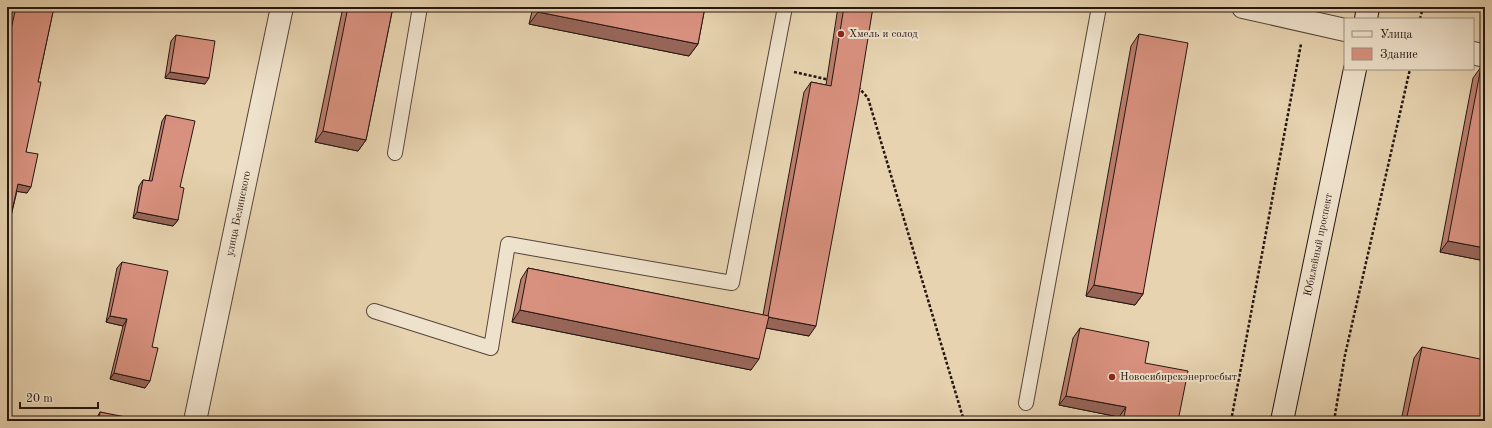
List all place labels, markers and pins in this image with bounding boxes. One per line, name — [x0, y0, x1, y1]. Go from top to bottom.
marker: Хмель и солод — [836, 29, 846, 39]
place label: Хмель и солод — [849, 29, 918, 40]
marker: Новосибирскэнергосбыт — [1107, 372, 1117, 382]
place label: Новосибирскэнергосбыт — [1120, 372, 1237, 383]

